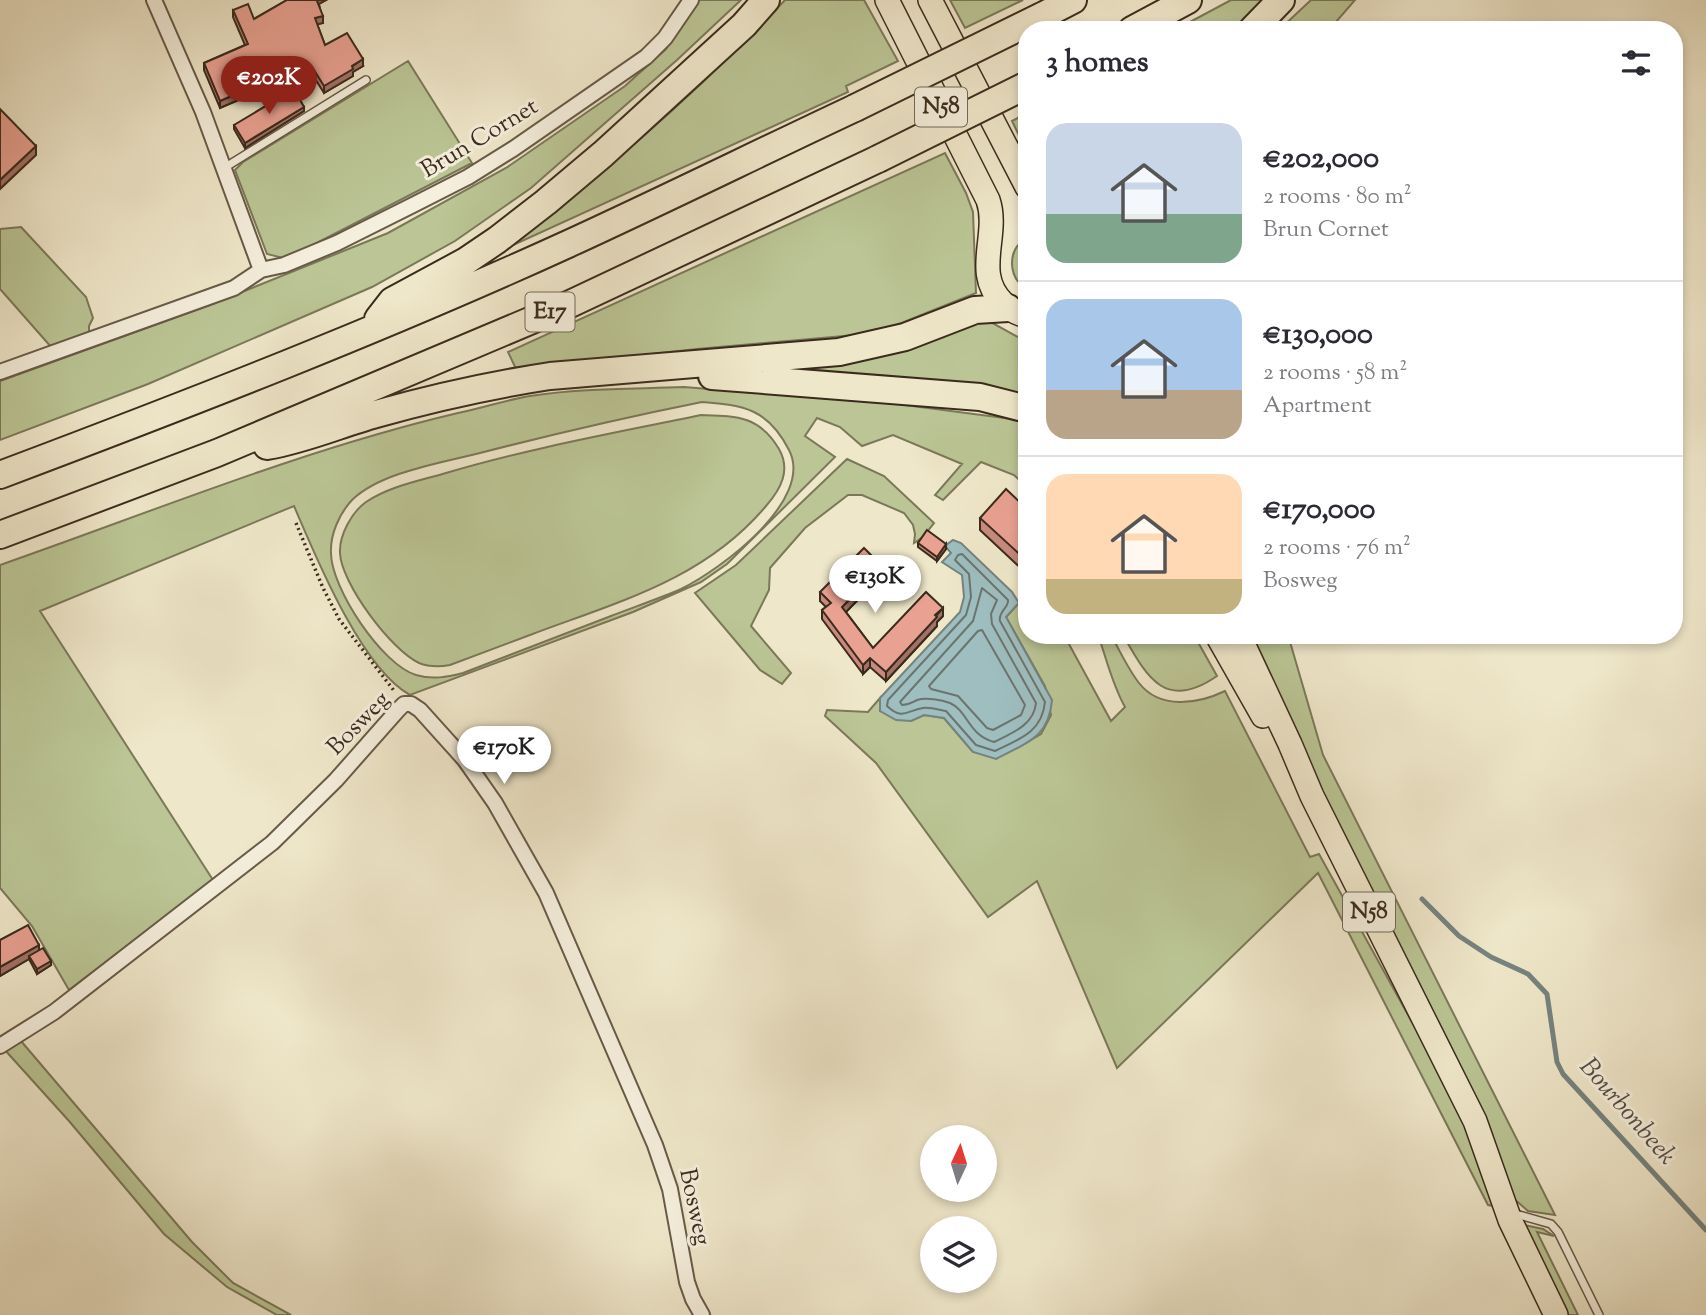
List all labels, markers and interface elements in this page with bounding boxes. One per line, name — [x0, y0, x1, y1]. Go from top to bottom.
text: 3 homes — [1046, 42, 1149, 85]
icon: filters — [1617, 44, 1655, 82]
pin: €202K — [220, 57, 318, 116]
text: €202K — [237, 62, 301, 95]
road number: N58 — [915, 88, 967, 127]
street label: Brun Cornet — [415, 91, 545, 187]
text: €202,000 — [1263, 138, 1379, 181]
icon: home — [1102, 151, 1186, 235]
text: 2 rooms · 80 m² — [1263, 181, 1411, 214]
text: Brun Cornet — [1263, 214, 1389, 247]
road number: E17 — [526, 292, 574, 332]
text: €130,000 — [1263, 314, 1373, 357]
icon: home — [1102, 327, 1186, 411]
text: 2 rooms · 58 m² — [1263, 357, 1407, 390]
text: Apartment — [1263, 390, 1372, 423]
text: €170,000 — [1263, 489, 1375, 532]
icon: home — [1102, 502, 1186, 586]
text: 2 rooms · 76 m² — [1263, 532, 1411, 565]
pin: €130K — [826, 556, 924, 615]
text: €130K — [845, 561, 905, 594]
text: Bosweg — [1263, 565, 1338, 598]
street label: Bosweg — [320, 684, 398, 764]
pin: €170K — [455, 726, 553, 786]
text: €170K — [473, 732, 535, 765]
road number: N58 — [1343, 892, 1395, 931]
water label: Bourbonbeek — [1570, 1050, 1684, 1174]
north arrow — [920, 1125, 998, 1202]
map controls — [920, 1125, 997, 1293]
street label: Bosweg — [669, 1165, 719, 1249]
button: layers — [920, 1216, 997, 1293]

